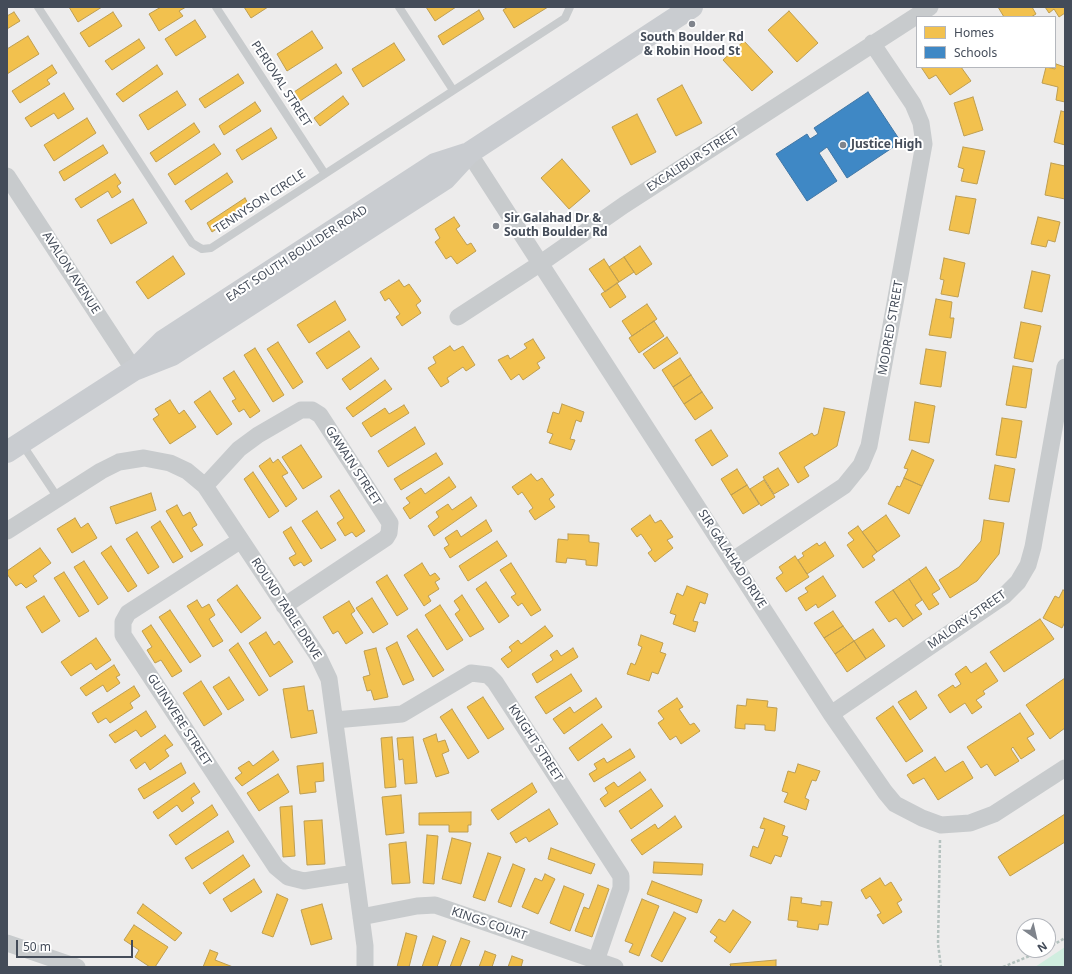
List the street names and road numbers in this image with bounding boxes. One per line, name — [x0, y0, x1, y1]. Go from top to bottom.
street label: PERIOVAL STREET — [248, 38, 314, 130]
street label: EXCALIBUR STREET — [644, 125, 742, 195]
street label: TENNYSON CIRCLE — [212, 167, 308, 237]
street label: EAST SOUTH BOULDER ROAD — [224, 203, 370, 305]
street label: AVALON AVENUE — [39, 229, 103, 317]
street label: MODRED STREET — [876, 280, 906, 376]
street label: GAWAIN STREET — [322, 424, 384, 508]
street label: SIR GALAHAD DRIVE — [695, 507, 769, 611]
street label: ROUND TABLE DRIVE — [248, 556, 324, 662]
street label: MALORY STREET — [925, 588, 1009, 652]
street label: GUINIVERE STREET — [144, 671, 214, 769]
street label: KNIGHT STREET — [505, 702, 565, 784]
street label: KINGS COURT — [449, 904, 529, 944]

